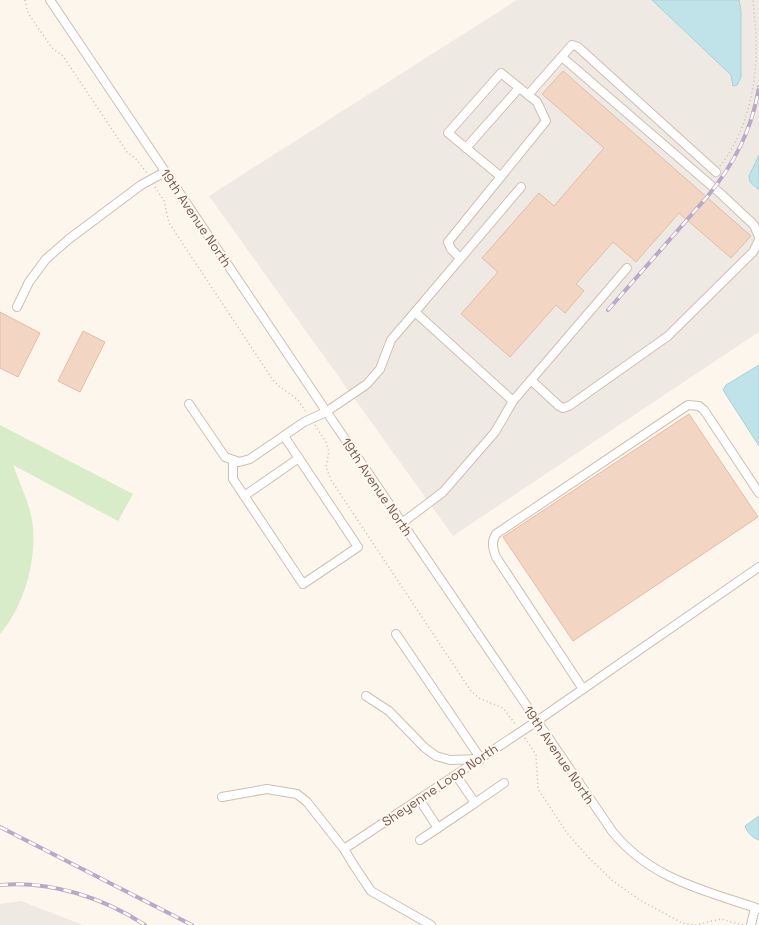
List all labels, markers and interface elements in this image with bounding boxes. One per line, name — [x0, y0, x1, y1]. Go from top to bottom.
street label: 19th Avenue North — [157, 165, 235, 271]
street label: 19th Avenue North — [338, 434, 416, 540]
street label: 19th Avenue North — [520, 702, 598, 808]
street label: Sheyenne Loop North — [379, 740, 501, 830]

